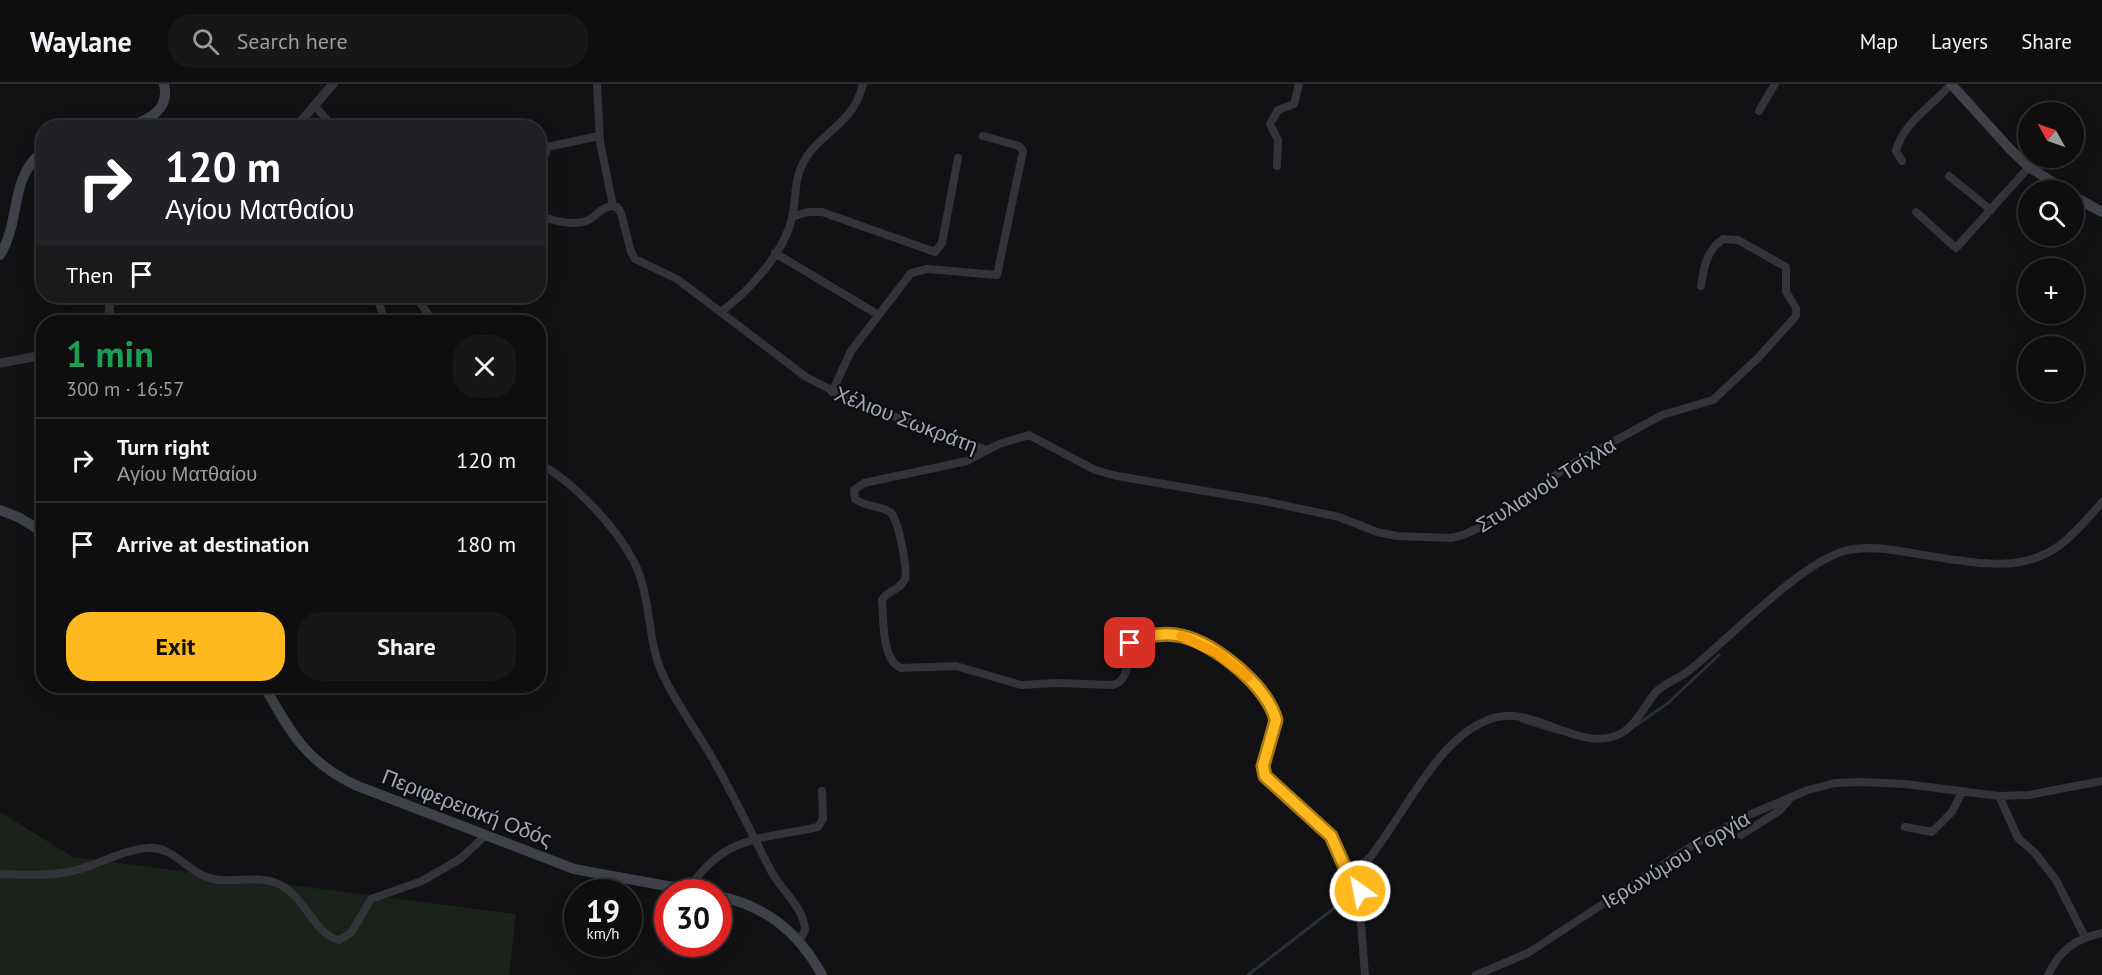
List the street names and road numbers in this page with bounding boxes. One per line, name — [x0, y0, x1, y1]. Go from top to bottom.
street label: Χέλιου Σωκράτη — [831, 380, 982, 459]
street label: Στυλιανού Τσίχλα — [1471, 431, 1621, 538]
street label: Περιφερειακή Οδός — [378, 763, 556, 852]
street label: Ιερωνύμου Γοργία — [1597, 805, 1755, 915]

